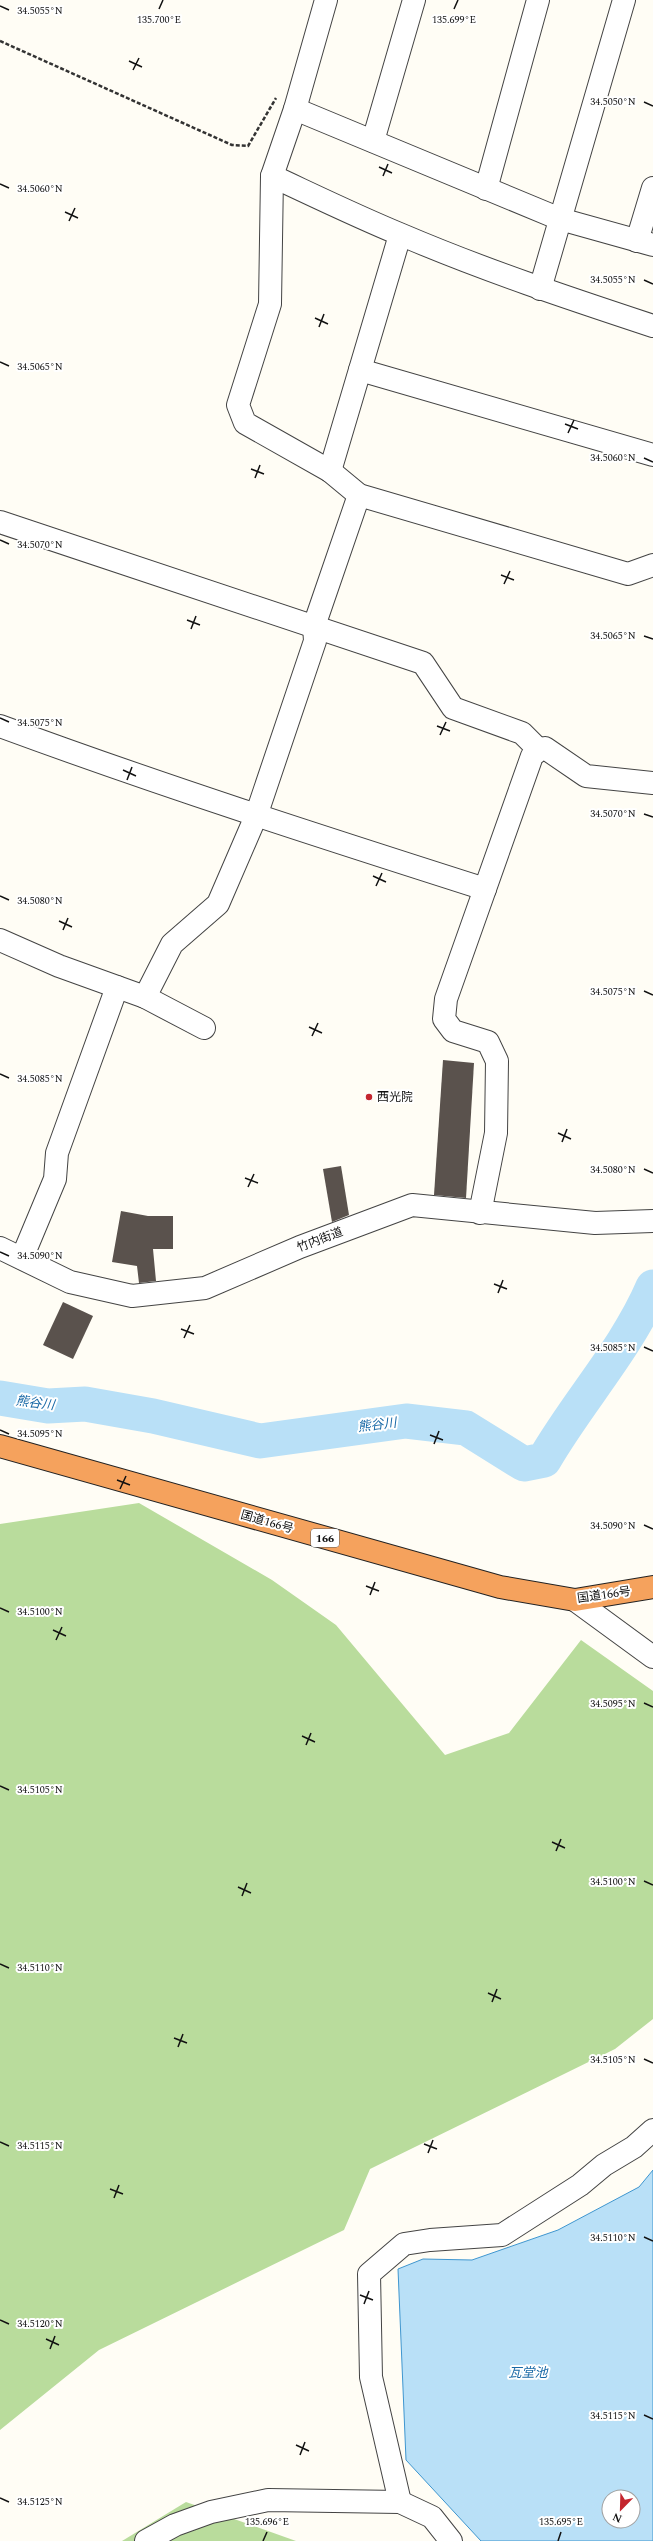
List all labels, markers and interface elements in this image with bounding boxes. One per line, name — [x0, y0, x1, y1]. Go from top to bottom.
text: 34.5055°N — [17, 3, 63, 19]
text: 135.700°E — [137, 12, 181, 28]
text: 135.699°E — [432, 12, 476, 28]
text: 34.5050°N — [590, 94, 636, 110]
text: 34.5060°N — [17, 181, 63, 197]
text: 34.5055°N — [590, 272, 636, 288]
text: 34.5065°N — [17, 359, 63, 375]
text: 34.5060°N — [590, 450, 636, 466]
text: 34.5070°N — [17, 537, 63, 553]
text: 34.5065°N — [590, 628, 636, 644]
text: 34.5075°N — [17, 715, 63, 731]
text: 34.5070°N — [590, 806, 636, 822]
text: 34.5080°N — [17, 893, 63, 909]
text: 34.5075°N — [590, 984, 636, 1000]
text: 34.5085°N — [17, 1071, 63, 1087]
place label: 西光院 — [377, 1088, 413, 1107]
marker: 西光院 — [364, 1092, 374, 1102]
text: 34.5080°N — [590, 1162, 636, 1178]
street label: 竹内街道 — [294, 1223, 346, 1257]
text: 34.5090°N — [17, 1248, 63, 1264]
text: 34.5085°N — [590, 1340, 636, 1356]
water label: 熊谷川 — [14, 1391, 58, 1416]
water label: 熊谷川 — [356, 1412, 400, 1437]
text: 34.5095°N — [17, 1426, 63, 1442]
street label: 国道166号 — [238, 1505, 296, 1539]
text: 34.5090°N — [590, 1518, 636, 1534]
road number: 166 — [311, 1529, 339, 1547]
street label: 国道166号 — [576, 1582, 632, 1608]
text: 34.5100°N — [17, 1604, 63, 1620]
text: 34.5095°N — [590, 1696, 636, 1712]
text: 34.5105°N — [17, 1782, 63, 1798]
text: 34.5100°N — [590, 1874, 636, 1890]
text: 34.5110°N — [17, 1960, 63, 1976]
text: 34.5105°N — [590, 2052, 636, 2068]
text: 34.5115°N — [17, 2138, 63, 2154]
text: 34.5110°N — [590, 2230, 636, 2246]
text: 34.5120°N — [17, 2316, 63, 2332]
water label: 瓦堂池 — [508, 2363, 549, 2383]
text: 34.5115°N — [590, 2408, 636, 2424]
north arrow — [601, 2489, 641, 2529]
text: 34.5125°N — [17, 2494, 63, 2510]
text: N — [610, 2508, 625, 2527]
text: 135.696°E — [245, 2514, 289, 2530]
text: 135.695°E — [539, 2514, 583, 2530]

